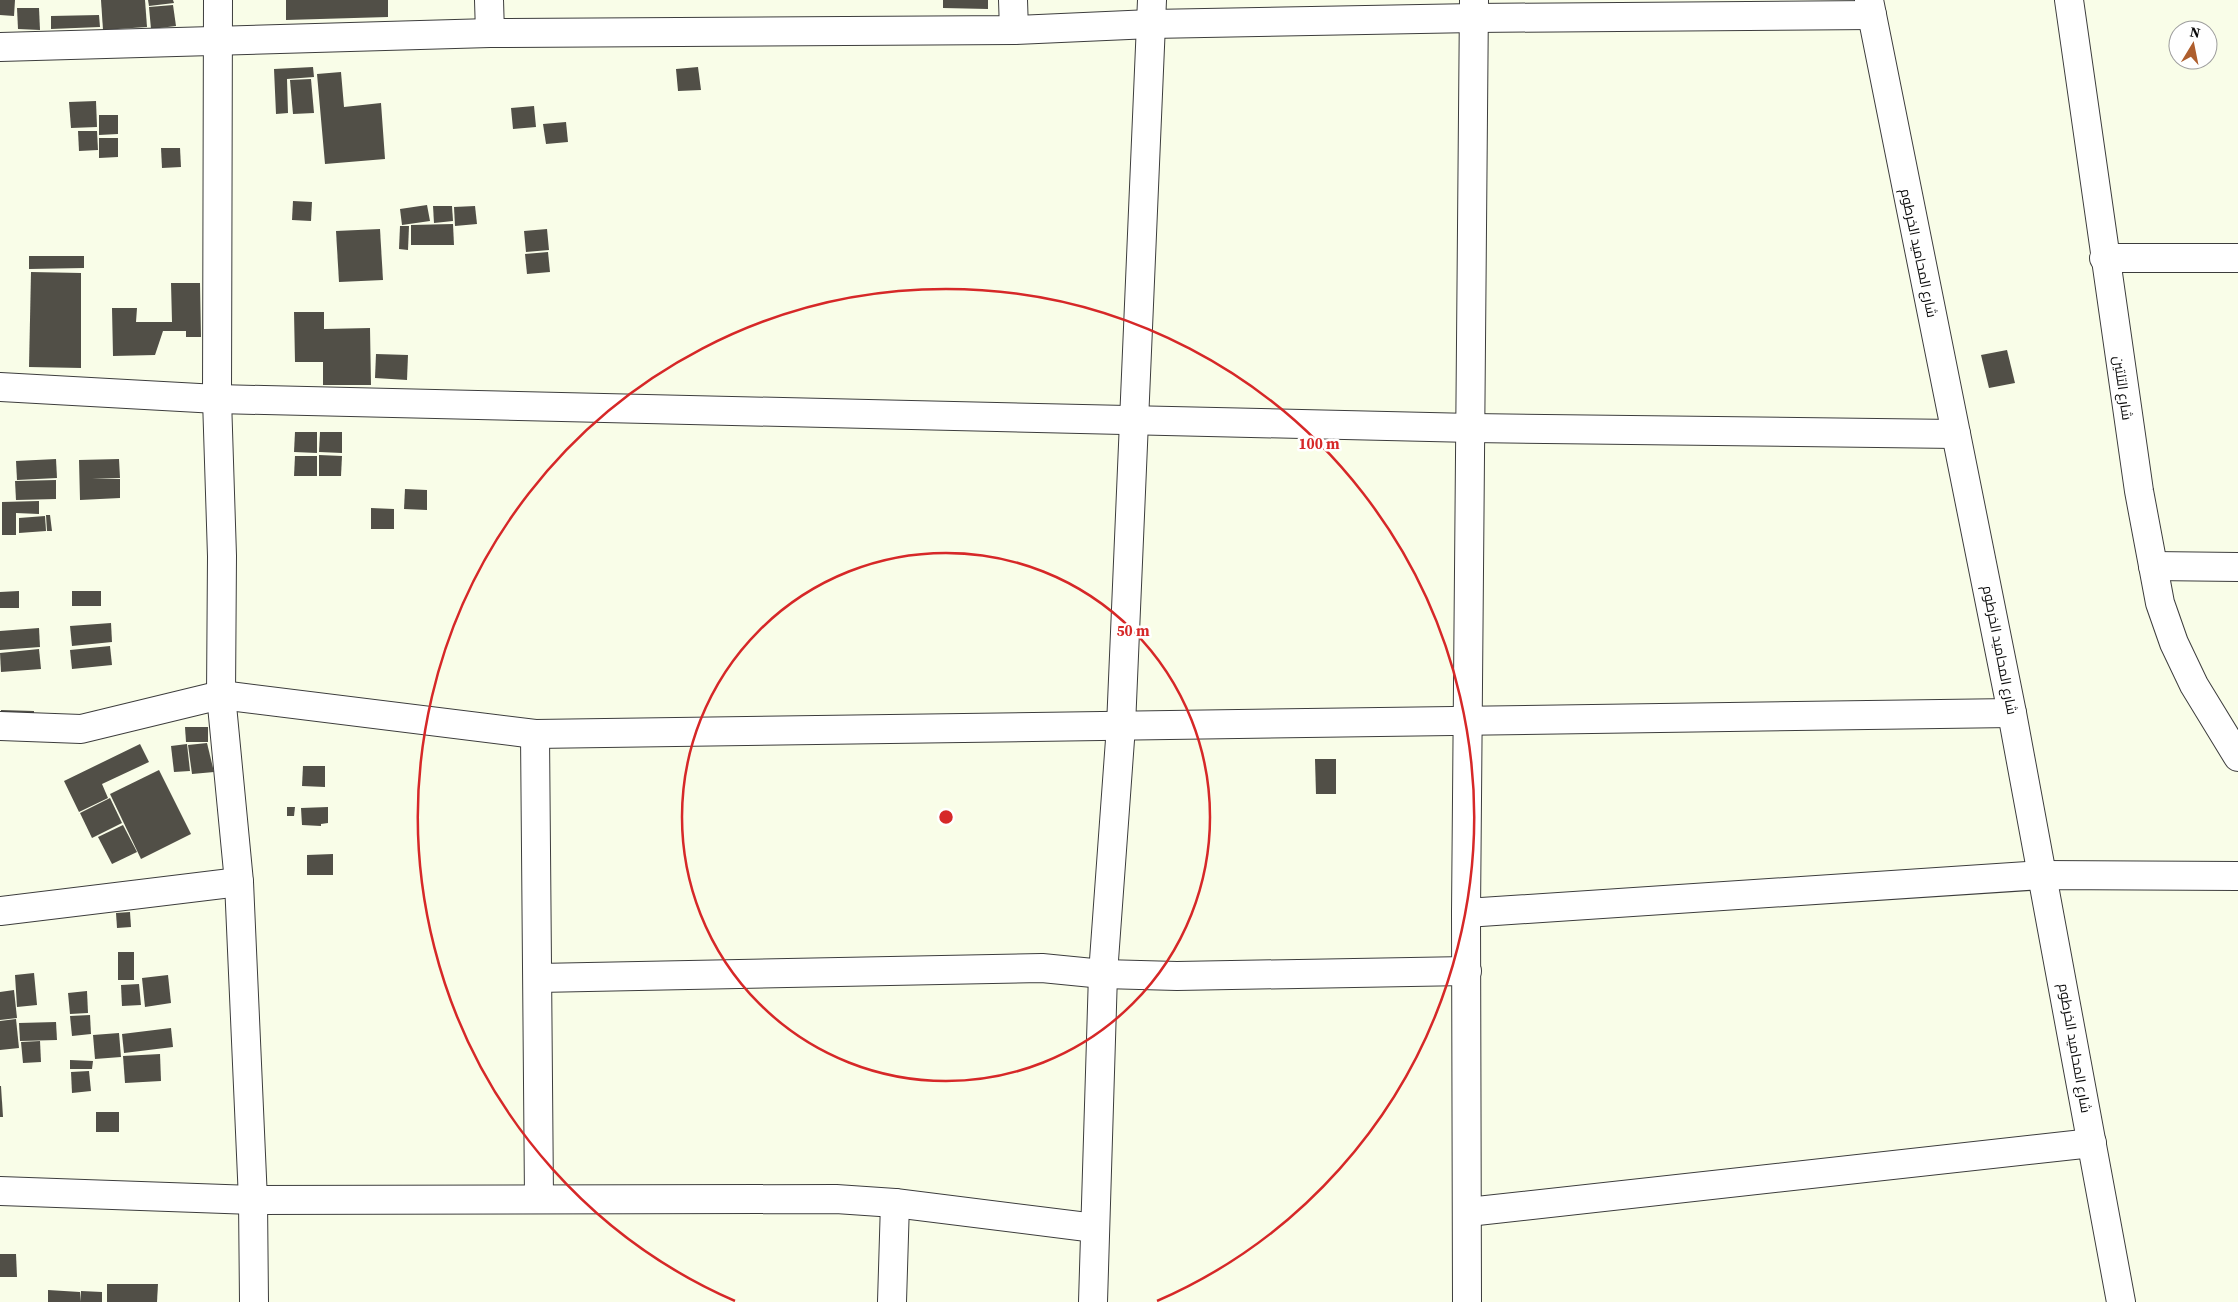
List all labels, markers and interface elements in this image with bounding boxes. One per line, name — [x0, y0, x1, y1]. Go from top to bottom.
north arrow — [2168, 20, 2218, 70]
text: N — [2188, 21, 2202, 43]
street label: شارع المحاميد الخرطوم — [1896, 187, 1942, 319]
street label: شارع التلتين — [2109, 355, 2137, 421]
text: 100 m — [1298, 433, 1340, 454]
street label: شارع المحاميد الخرطوم — [1978, 584, 2022, 716]
text: 50 m — [1116, 620, 1150, 641]
centre of rings — [937, 808, 955, 826]
street label: شارع المحاميد الخرطوم — [2054, 982, 2096, 1114]

